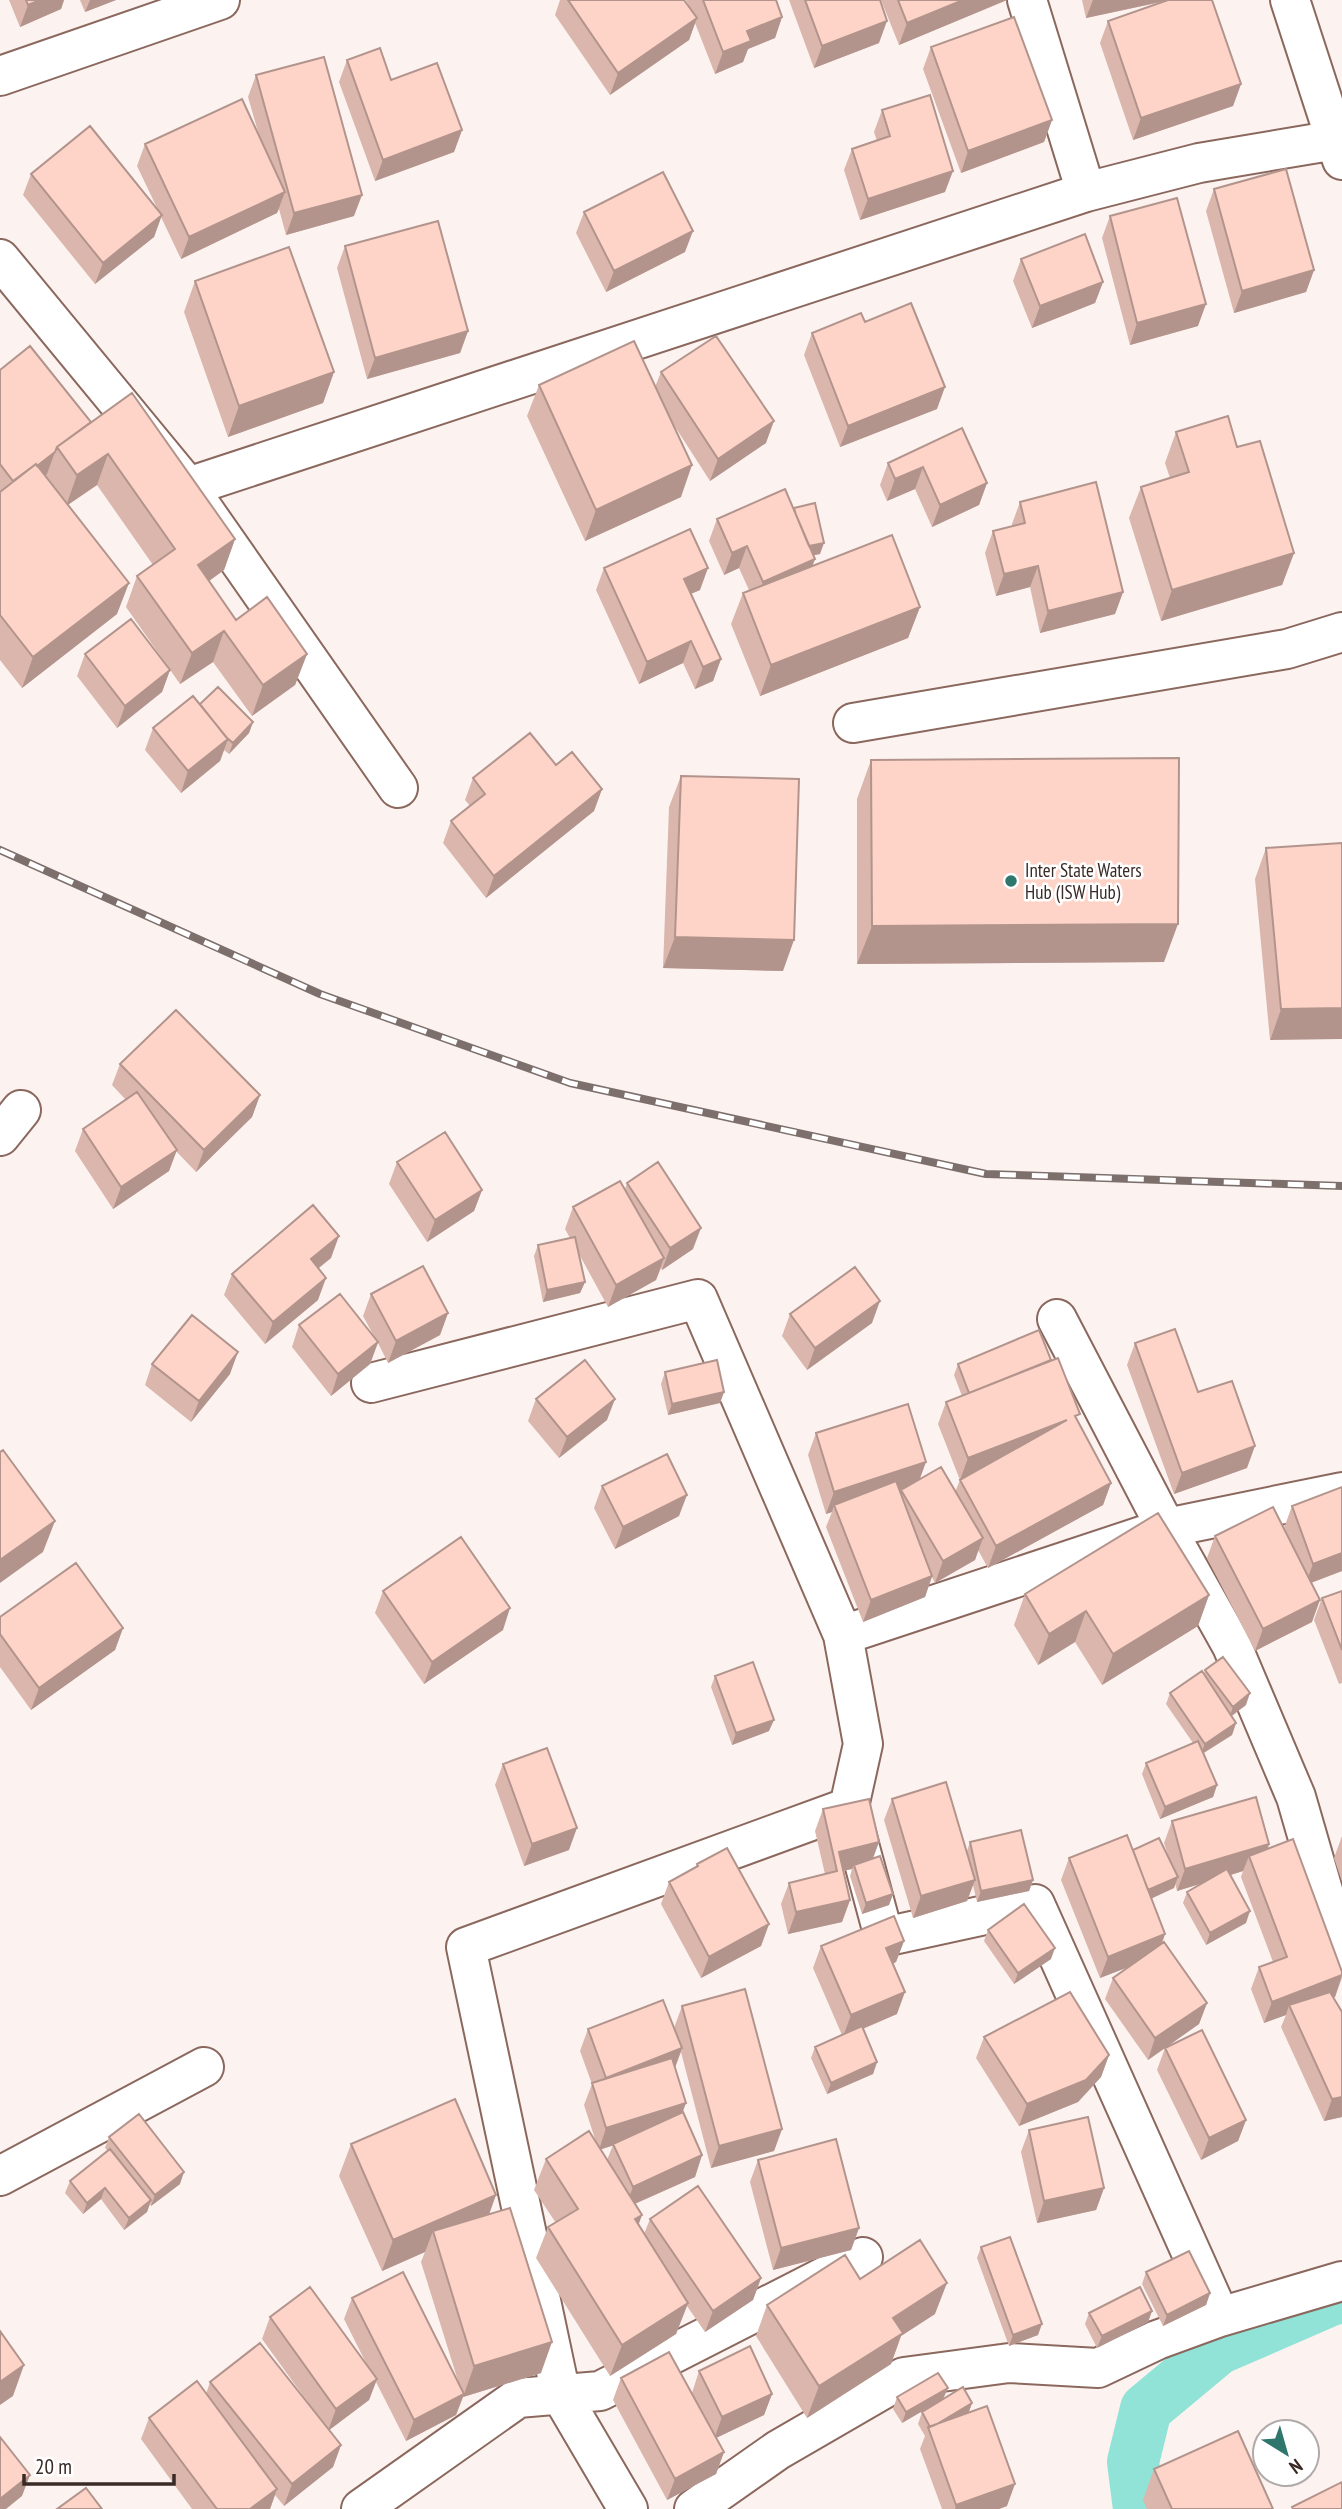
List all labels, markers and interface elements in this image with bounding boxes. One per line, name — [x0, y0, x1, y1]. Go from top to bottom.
place label: Inter State Waters Hub (ISW Hub) — [1025, 858, 1142, 904]
marker: Inter State Waters Hub (ISW Hub) — [1003, 873, 1019, 889]
north arrow — [1251, 2418, 1321, 2488]
scale bar — [24, 2442, 175, 2486]
text: 20 m — [35, 2453, 72, 2480]
text: N — [1285, 2454, 1308, 2479]

